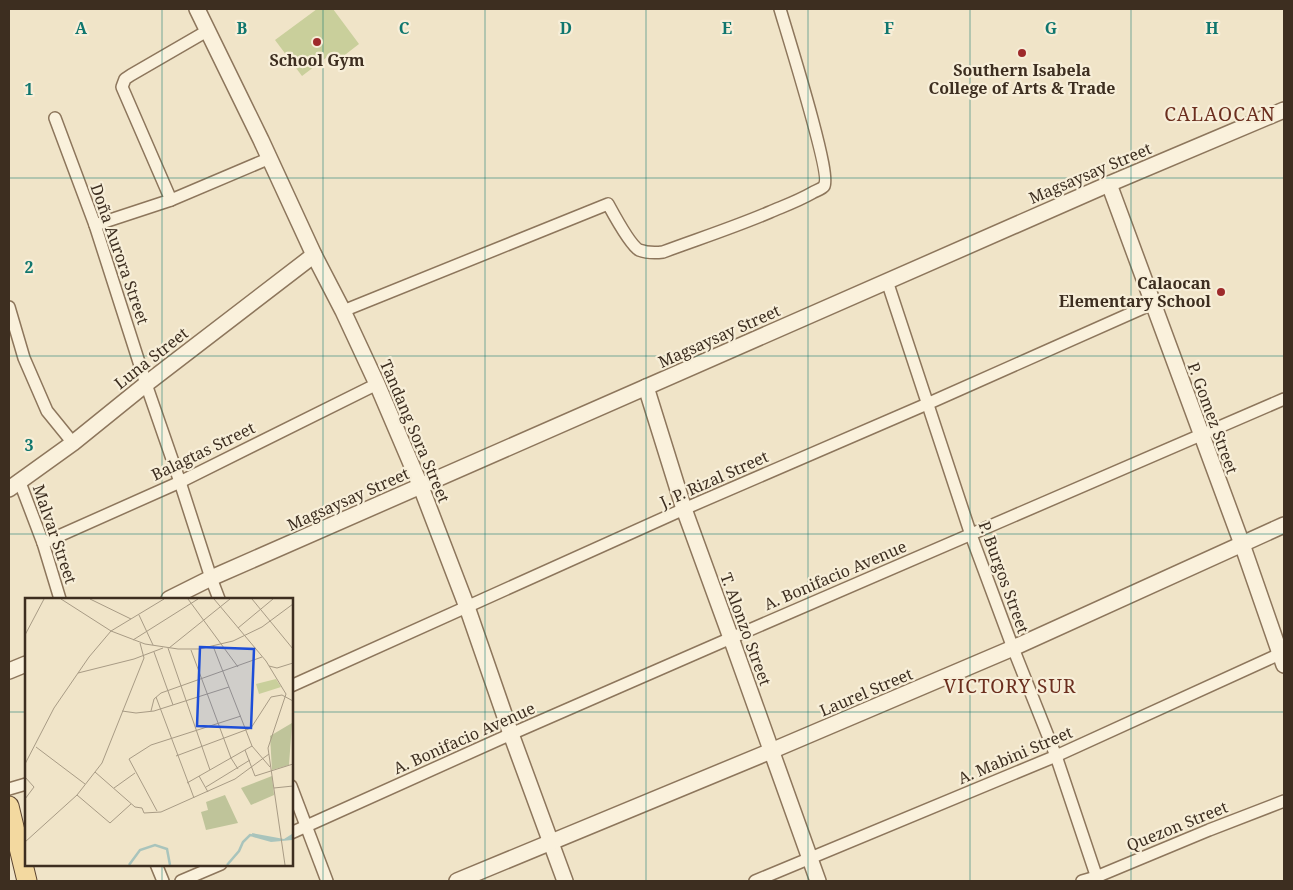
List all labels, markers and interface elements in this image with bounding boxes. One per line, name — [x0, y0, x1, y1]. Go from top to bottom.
text: A — [75, 17, 88, 39]
text: B — [237, 17, 248, 39]
text: C — [399, 17, 410, 39]
text: D — [560, 17, 572, 39]
text: E — [722, 17, 732, 39]
text: F — [884, 17, 894, 39]
text: G — [1045, 17, 1057, 39]
text: H — [1205, 17, 1219, 39]
marker: School Gym — [311, 36, 323, 48]
marker: Southern Isabela College of Arts & Trade — [1016, 47, 1028, 59]
place label: School Gym — [269, 49, 365, 71]
place label: Southern Isabela College of Arts & Trade — [928, 59, 1116, 99]
text: 1 — [24, 78, 34, 100]
district label: CALAOCAN — [1164, 101, 1276, 127]
street label: Magsaysay Street — [1025, 137, 1155, 209]
street label: Doña Aurora Street — [86, 181, 154, 328]
text: 2 — [24, 256, 34, 278]
place label: Calaocan Elementary School — [1059, 272, 1211, 312]
marker: Calaocan Elementary School — [1215, 286, 1227, 298]
street label: Magsaysay Street — [655, 299, 784, 373]
street label: Luna Street — [109, 322, 193, 394]
street label: Tandang Sora Street — [375, 356, 455, 506]
street label: P. Gomez Street — [1183, 359, 1244, 477]
street label: Balagtas Street — [148, 416, 259, 486]
text: 3 — [24, 434, 34, 456]
street label: J. P. Rizal Street — [655, 445, 772, 513]
street label: Magsaysay Street — [284, 462, 413, 536]
street label: Malvar Street — [28, 481, 82, 587]
street label: P. Burgos Street — [974, 518, 1035, 637]
street label: A. Bonifacio Avenue — [760, 535, 910, 615]
street label: T. Alonzo Street — [715, 570, 777, 689]
inset map — [25, 598, 292, 865]
street label: Laurel Street — [816, 662, 916, 721]
district label: VICTORY SUR — [944, 673, 1076, 699]
street label: A. Bonifacio Avenue — [390, 697, 538, 779]
street label: A. Mabini Street — [954, 721, 1076, 789]
street label: Quezon Street — [1123, 796, 1231, 856]

